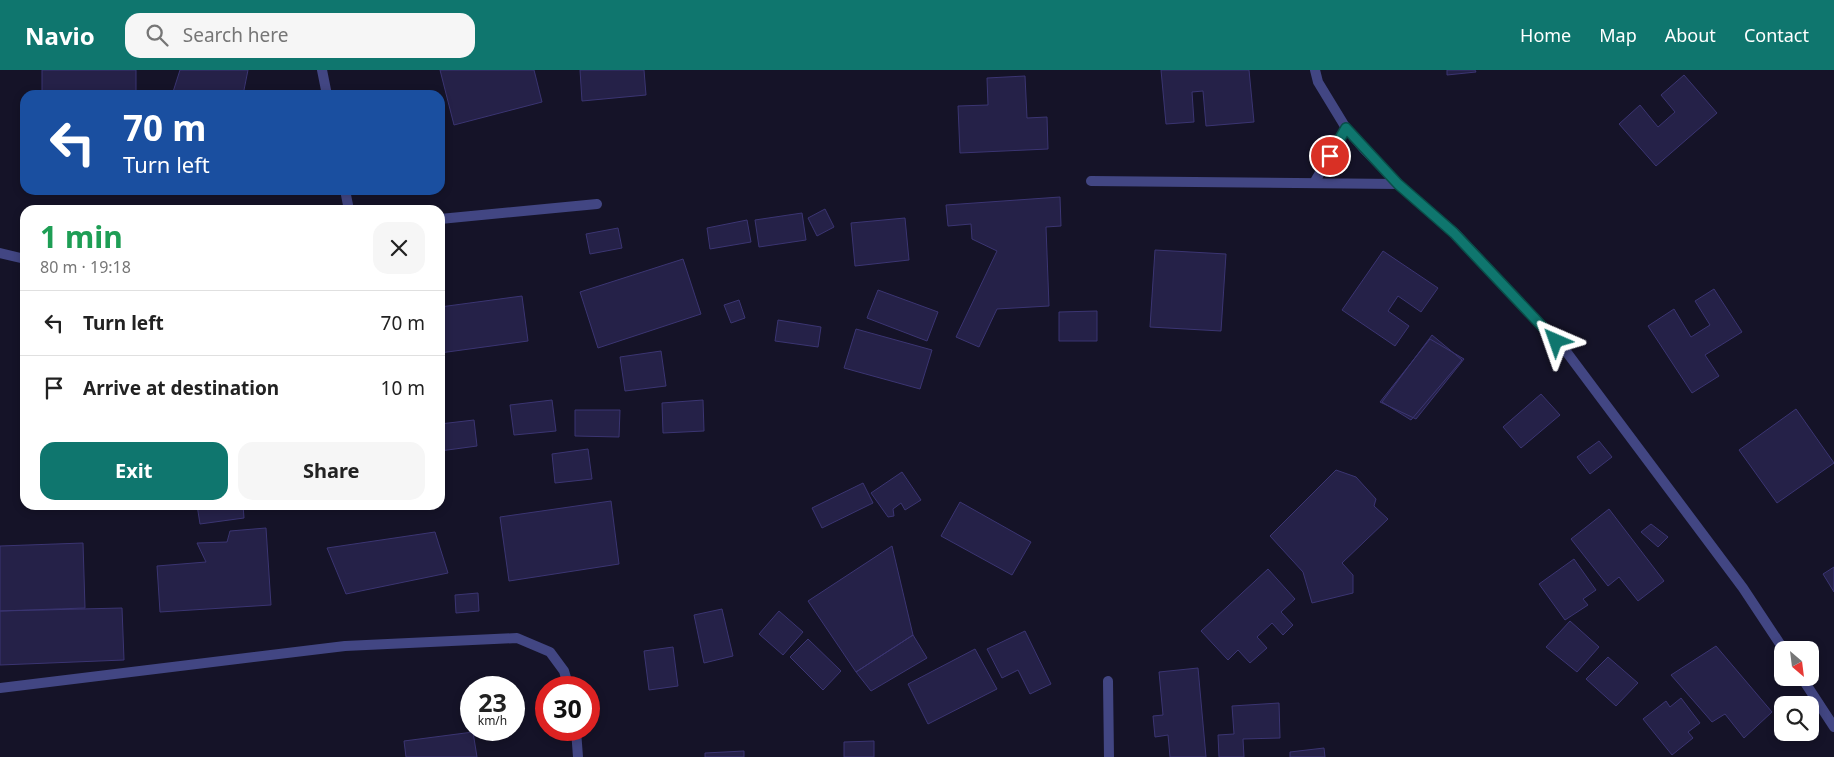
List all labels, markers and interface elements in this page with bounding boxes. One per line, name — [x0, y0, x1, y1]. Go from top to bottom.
search box — [125, 13, 475, 58]
text: Navio — [25, 19, 95, 52]
icon: search — [143, 21, 171, 49]
text: Search here — [183, 22, 289, 48]
text: Home — [1520, 23, 1571, 47]
text: Map — [1599, 23, 1637, 47]
text: About — [1665, 23, 1716, 47]
text: Contact — [1744, 23, 1809, 47]
text: 70 m — [123, 104, 206, 151]
icon: left — [40, 110, 105, 175]
pin — [1309, 135, 1351, 177]
icon: arrive — [1316, 142, 1344, 170]
text: Turn left — [123, 149, 210, 179]
text: 1 min — [40, 216, 123, 257]
button: close — [373, 222, 425, 274]
text: 80 m · 19:18 — [40, 256, 131, 278]
icon: left — [40, 309, 68, 337]
text: Turn left — [83, 310, 164, 336]
text: 70 m — [381, 310, 425, 336]
position arrow — [1529, 314, 1581, 366]
icon: arrive — [40, 374, 68, 402]
text: Arrive at destination — [83, 375, 279, 401]
text: 10 m — [381, 375, 425, 401]
button: Exit — [40, 442, 228, 500]
button: Share — [238, 442, 425, 500]
north arrow — [1774, 641, 1819, 686]
map controls — [1774, 641, 1819, 741]
speed limit sign: 30 — [535, 676, 600, 741]
text: 23 — [478, 685, 507, 719]
button: search — [1774, 696, 1819, 741]
text: km/h — [478, 712, 507, 729]

